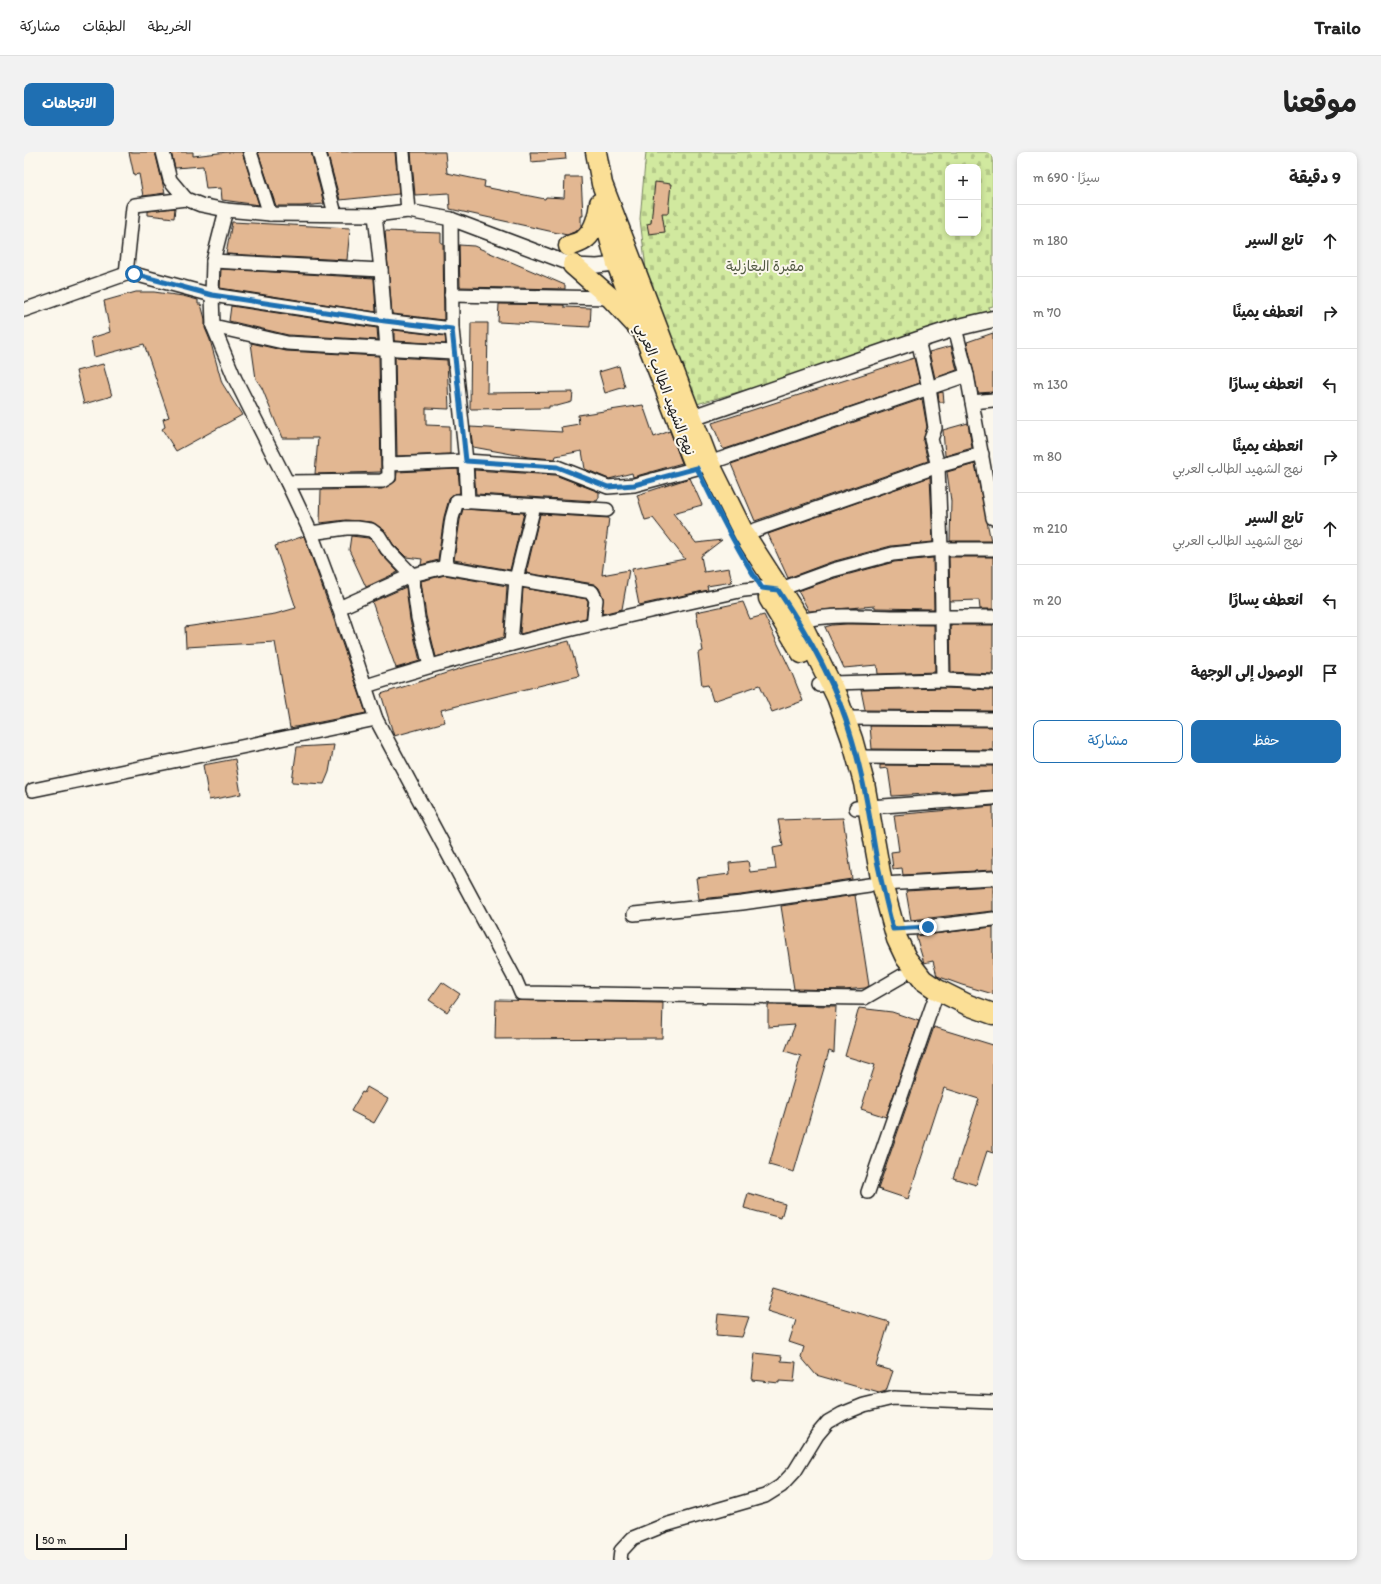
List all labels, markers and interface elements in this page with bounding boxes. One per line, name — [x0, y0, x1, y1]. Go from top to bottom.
text: Trailo — [1314, 16, 1361, 39]
text: مشاركة — [20, 18, 60, 35]
text: الطبقات — [82, 18, 126, 35]
text: الخريطة — [148, 18, 191, 35]
button: الاتجاهات — [24, 83, 114, 126]
text: موقعنا — [1283, 85, 1357, 119]
map controls — [945, 164, 981, 236]
button: + — [945, 164, 981, 200]
text: 9 دقيقة — [1289, 167, 1341, 187]
text: سيرًا · 690 m — [1033, 170, 1100, 185]
button: − — [945, 200, 981, 236]
icon: ahead — [1319, 230, 1341, 252]
text: تابع السير — [1246, 231, 1303, 249]
text: 180 m — [1033, 233, 1068, 248]
park label: مقبرة البغازلية — [726, 258, 804, 275]
route start — [125, 265, 143, 283]
icon: right — [1319, 302, 1341, 324]
text: انعطف يمينًا — [1233, 303, 1303, 321]
text: 70 m — [1033, 305, 1061, 320]
street label: نهج الشهيد الطالب العربي — [629, 321, 699, 459]
icon: left — [1319, 374, 1341, 396]
text: انعطف يسارًا — [1229, 375, 1303, 393]
text: 130 m — [1033, 377, 1068, 392]
text: انعطف يمينًا — [1233, 437, 1303, 455]
icon: right — [1319, 446, 1341, 468]
text: 80 m — [1033, 449, 1062, 464]
text: نهج الشهيد الطالب العربي — [1173, 461, 1303, 476]
text: تابع السير — [1246, 509, 1303, 527]
icon: ahead — [1319, 518, 1341, 540]
text: 210 m — [1033, 521, 1068, 536]
text: نهج الشهيد الطالب العربي — [1173, 533, 1303, 548]
icon: left — [1319, 590, 1341, 612]
text: انعطف يسارًا — [1229, 591, 1303, 609]
text: 20 m — [1033, 593, 1062, 608]
icon: arrive — [1319, 662, 1341, 684]
text: الوصول إلى الوجهة — [1191, 663, 1303, 681]
button: مشاركة — [1033, 720, 1183, 763]
button: حفظ — [1191, 720, 1341, 763]
route end — [919, 918, 937, 936]
scale bar — [36, 1532, 127, 1551]
text: 50 m — [42, 1534, 66, 1547]

